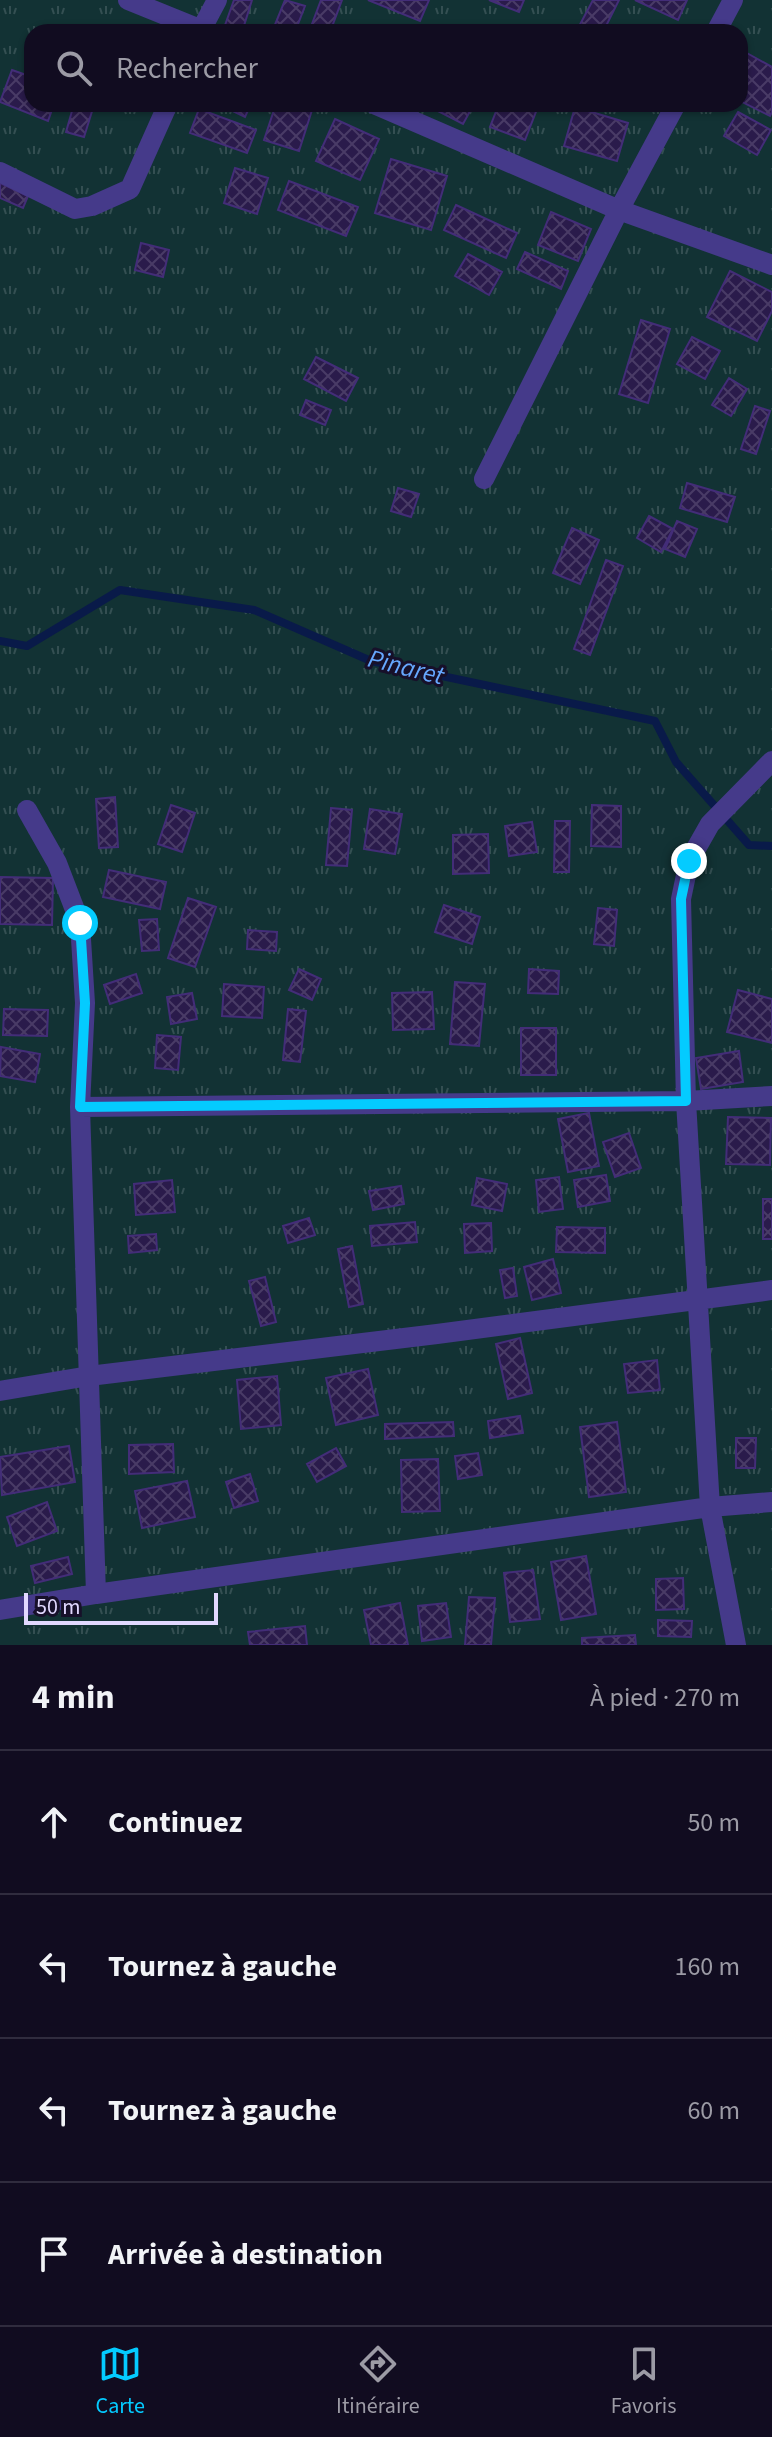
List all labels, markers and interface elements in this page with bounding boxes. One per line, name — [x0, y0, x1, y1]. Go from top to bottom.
search box — [24, 24, 748, 112]
icon: search — [52, 46, 96, 90]
text: Rechercher — [116, 47, 258, 90]
water label: Pinaret — [364, 640, 448, 694]
route end — [671, 843, 707, 879]
route start — [62, 905, 98, 941]
scale bar — [24, 1589, 218, 1625]
text: 50 m — [36, 1591, 81, 1623]
text: 4 min — [32, 1673, 115, 1722]
text: À pied · 270 m — [590, 1679, 740, 1716]
icon: ahead — [32, 1800, 76, 1844]
text: Continuez — [108, 1801, 242, 1844]
text: 50 m — [687, 1804, 740, 1841]
icon: left — [32, 1944, 76, 1988]
text: Tournez à gauche — [108, 1945, 337, 1988]
text: 160 m — [674, 1948, 740, 1985]
icon: left — [32, 2088, 76, 2132]
text: Tournez à gauche — [108, 2089, 337, 2132]
text: 60 m — [687, 2092, 740, 2129]
icon: arrive — [32, 2232, 76, 2276]
text: Arrivée à destination — [108, 2233, 383, 2276]
tab: Carte — [96, 2342, 145, 2422]
tab: Itinéraire — [336, 2342, 420, 2422]
tab: Favoris — [611, 2342, 676, 2422]

